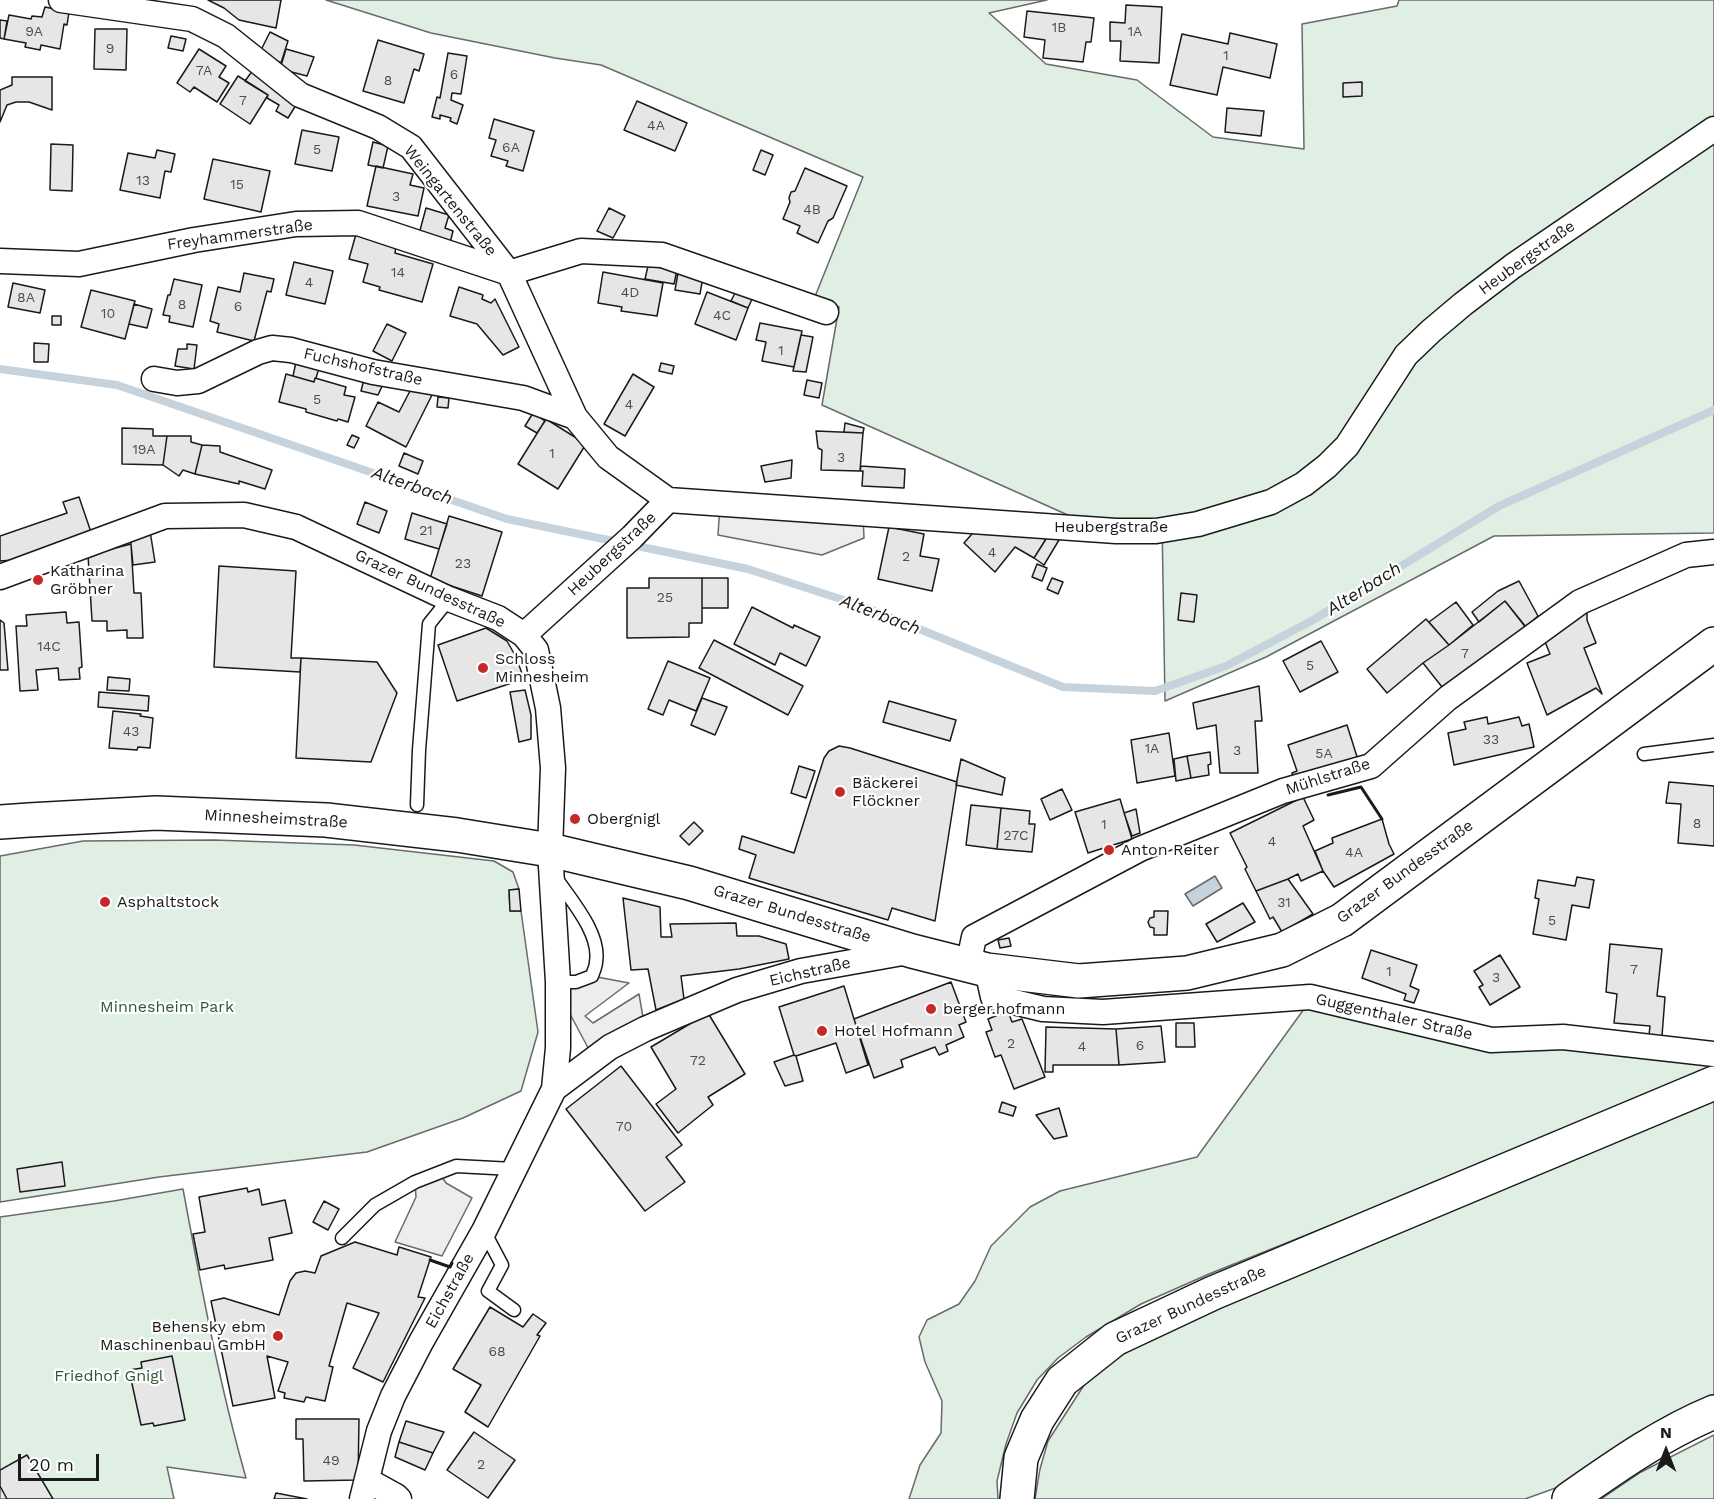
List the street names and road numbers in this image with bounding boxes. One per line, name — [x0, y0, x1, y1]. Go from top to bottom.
street label: Weingartenstraße — [399, 142, 501, 260]
street label: Freyhammerstraße — [166, 215, 314, 255]
street label: Heubergstraße — [1475, 217, 1579, 299]
street label: Fuchshofstraße — [302, 344, 424, 390]
street label: Heubergstraße — [564, 508, 660, 600]
street label: Heubergstraße — [1054, 517, 1168, 537]
street label: Grazer Bundesstraße — [352, 546, 508, 632]
street label: Mühlstraße — [1283, 754, 1373, 800]
street label: Minnesheimstraße — [204, 806, 348, 832]
street label: Grazer Bundesstraße — [1333, 816, 1477, 928]
street label: Grazer Bundesstraße — [711, 881, 873, 947]
street label: Eichstraße — [767, 953, 853, 991]
street label: Guggenthaler Straße — [1314, 990, 1474, 1044]
street label: Eichstraße — [422, 1250, 478, 1332]
street label: Grazer Bundesstraße — [1113, 1262, 1269, 1348]

